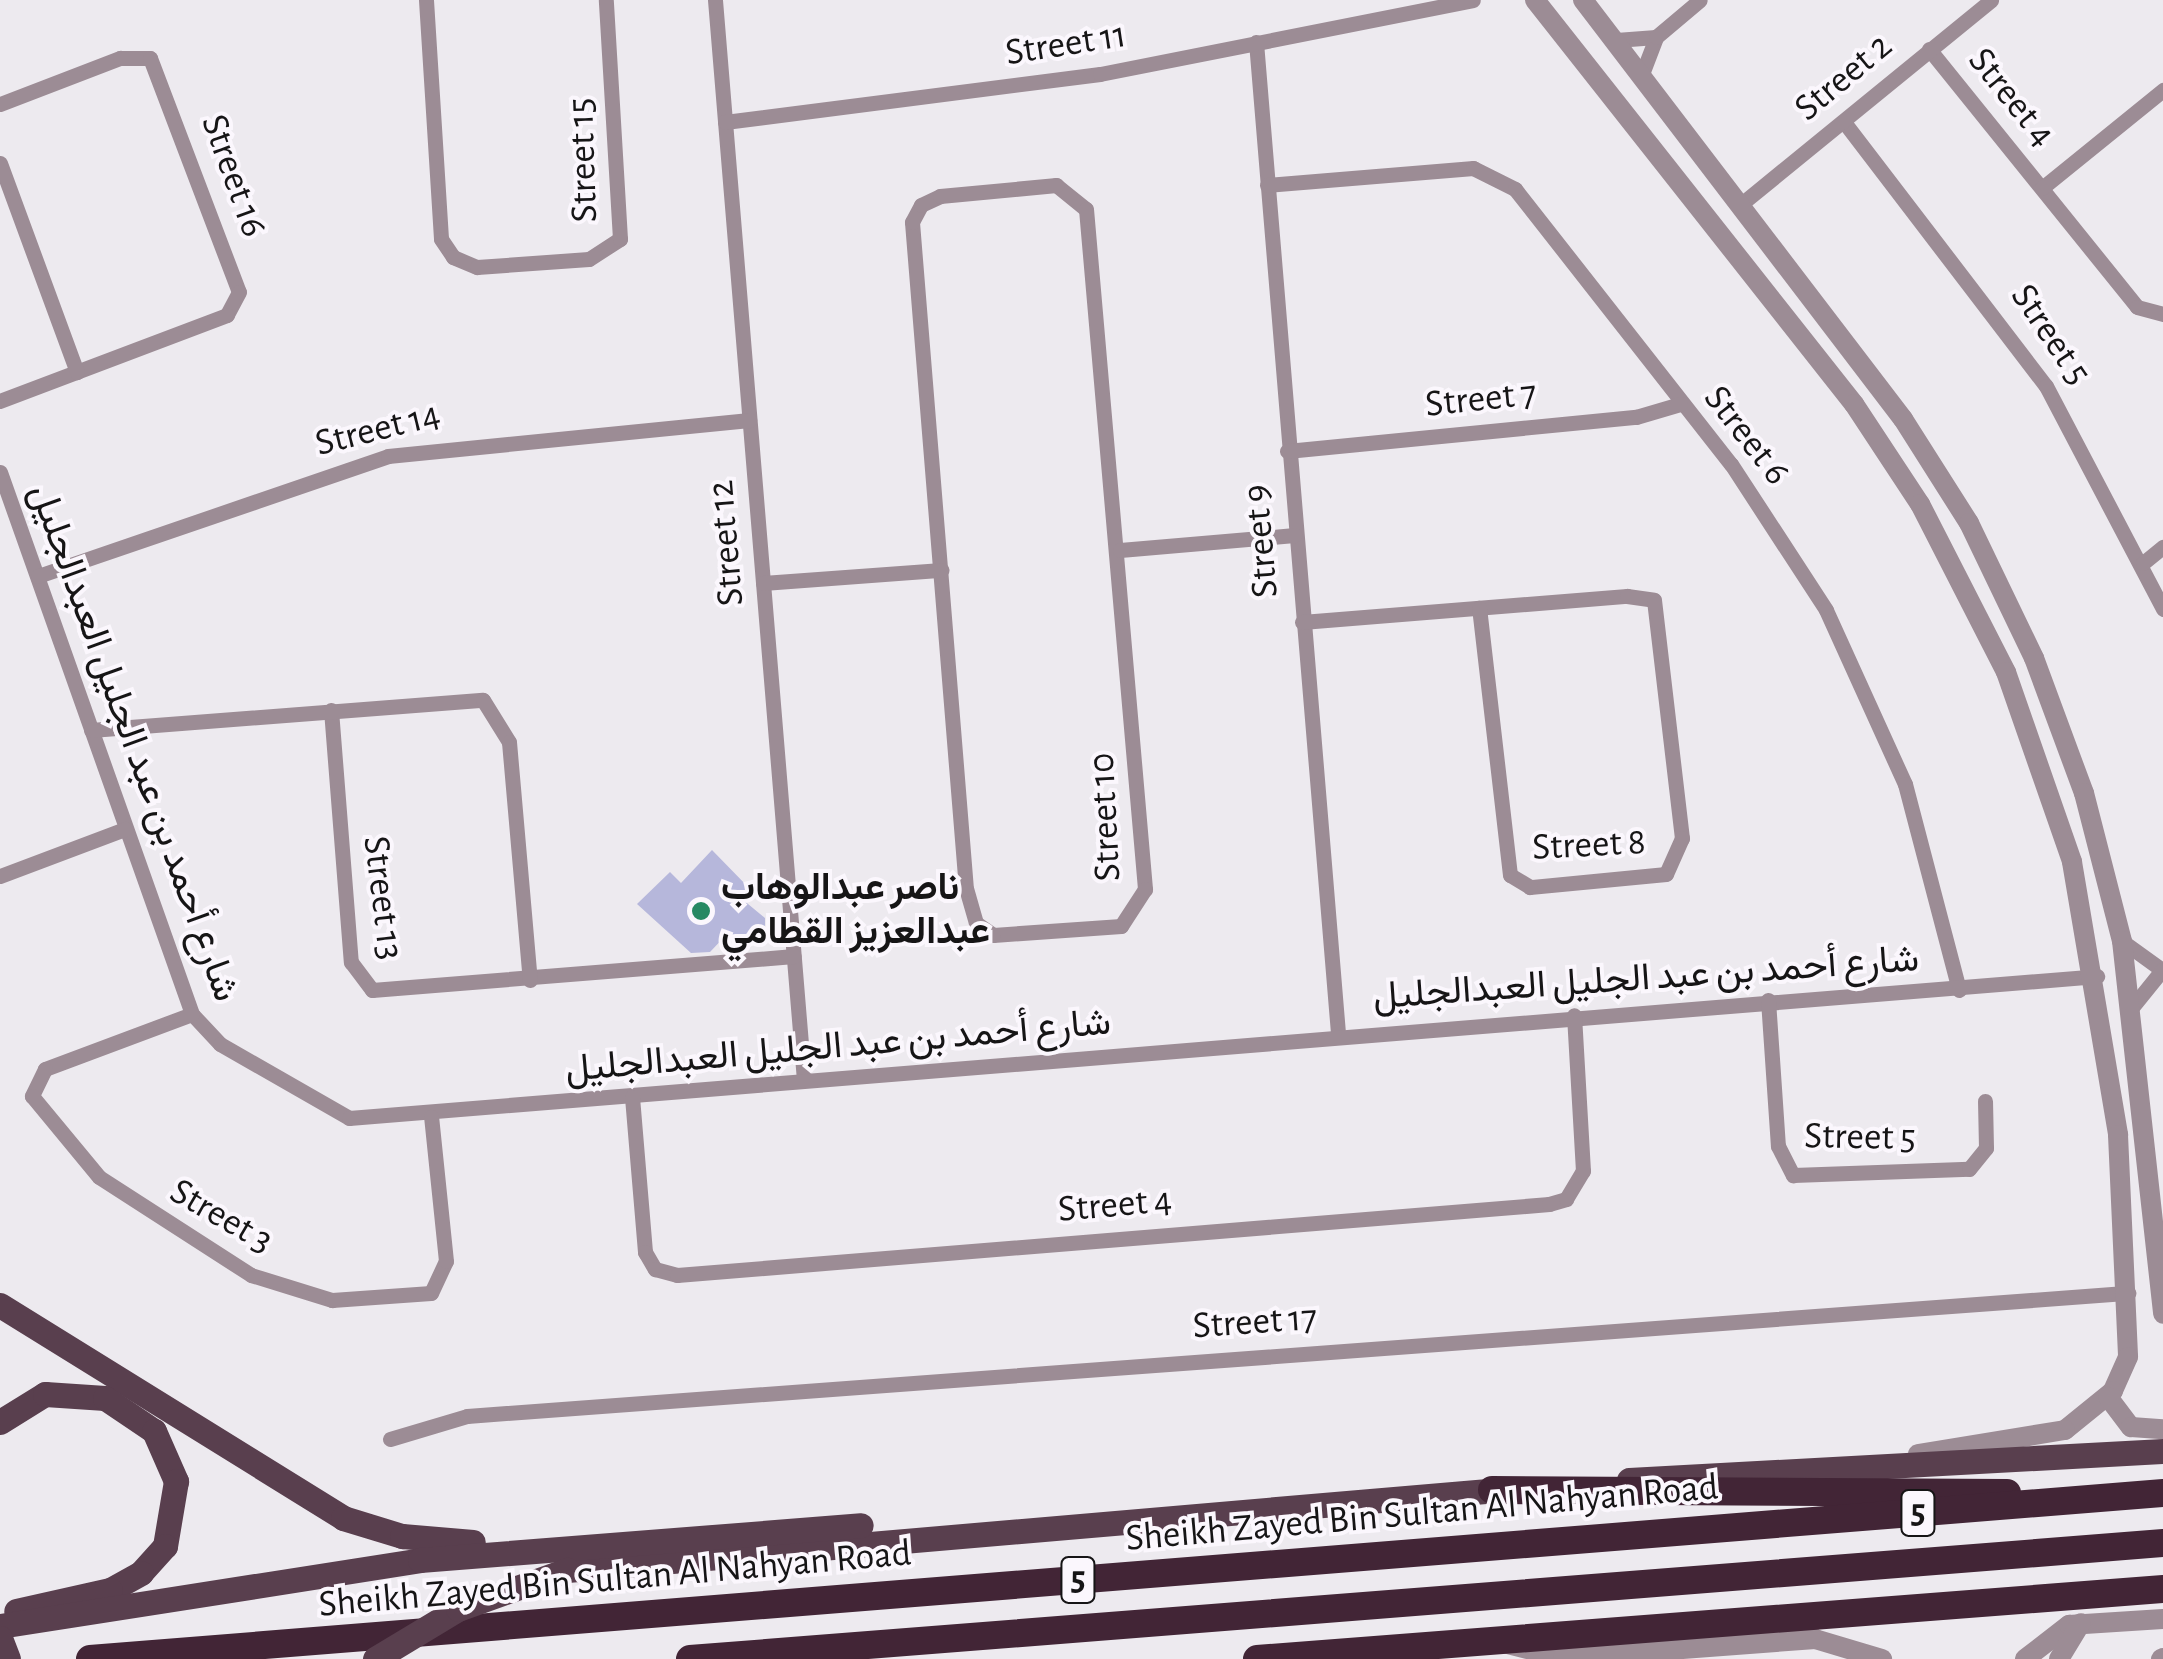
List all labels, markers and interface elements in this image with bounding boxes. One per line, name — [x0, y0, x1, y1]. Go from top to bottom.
street label: Street 11 — [1002, 13, 1130, 77]
street label: Street 2 — [1786, 24, 1902, 132]
street label: Street 4 — [1957, 39, 2065, 157]
street label: Street 15 — [559, 97, 609, 223]
street label: Street 16 — [190, 109, 276, 243]
street label: Street 5 — [2000, 276, 2100, 394]
street label: Street 7 — [1423, 371, 1539, 429]
street label: Street 6 — [1693, 377, 1799, 495]
street label: Street 14 — [311, 393, 445, 467]
street label: شارع أحمد بن عبد الجليل العبدالجليل — [18, 478, 248, 1008]
street label: Street 12 — [699, 478, 755, 608]
street label: Street 9 — [1234, 482, 1290, 600]
street label: Street 10 — [1080, 751, 1132, 883]
street label: Street 8 — [1531, 820, 1647, 872]
street label: Street 13 — [352, 833, 412, 963]
place label: ناصر عبدالوهاب عبدالعزيز القطامي — [721, 866, 990, 956]
marker: ناصر عبدالوهاب عبدالعزيز القطامي — [690, 900, 712, 922]
street label: شارع أحمد بن عبد الجليل العبدالجليل — [1371, 937, 1921, 1021]
street label: شارع أحمد بن عبد الجليل العبدالجليل — [563, 1000, 1113, 1094]
street label: Street 5 — [1804, 1114, 1916, 1162]
street label: Street 3 — [161, 1169, 281, 1265]
street label: Street 4 — [1056, 1178, 1174, 1234]
street label: Street 17 — [1191, 1296, 1319, 1350]
street label: Sheikh Zayed Bin Sultan Al Nahyan Road — [1124, 1465, 1720, 1563]
road number: 5 — [1898, 1483, 1938, 1543]
street label: Sheikh Zayed Bin Sultan Al Nahyan Road — [317, 1531, 913, 1629]
road number: 5 — [1058, 1550, 1098, 1610]

